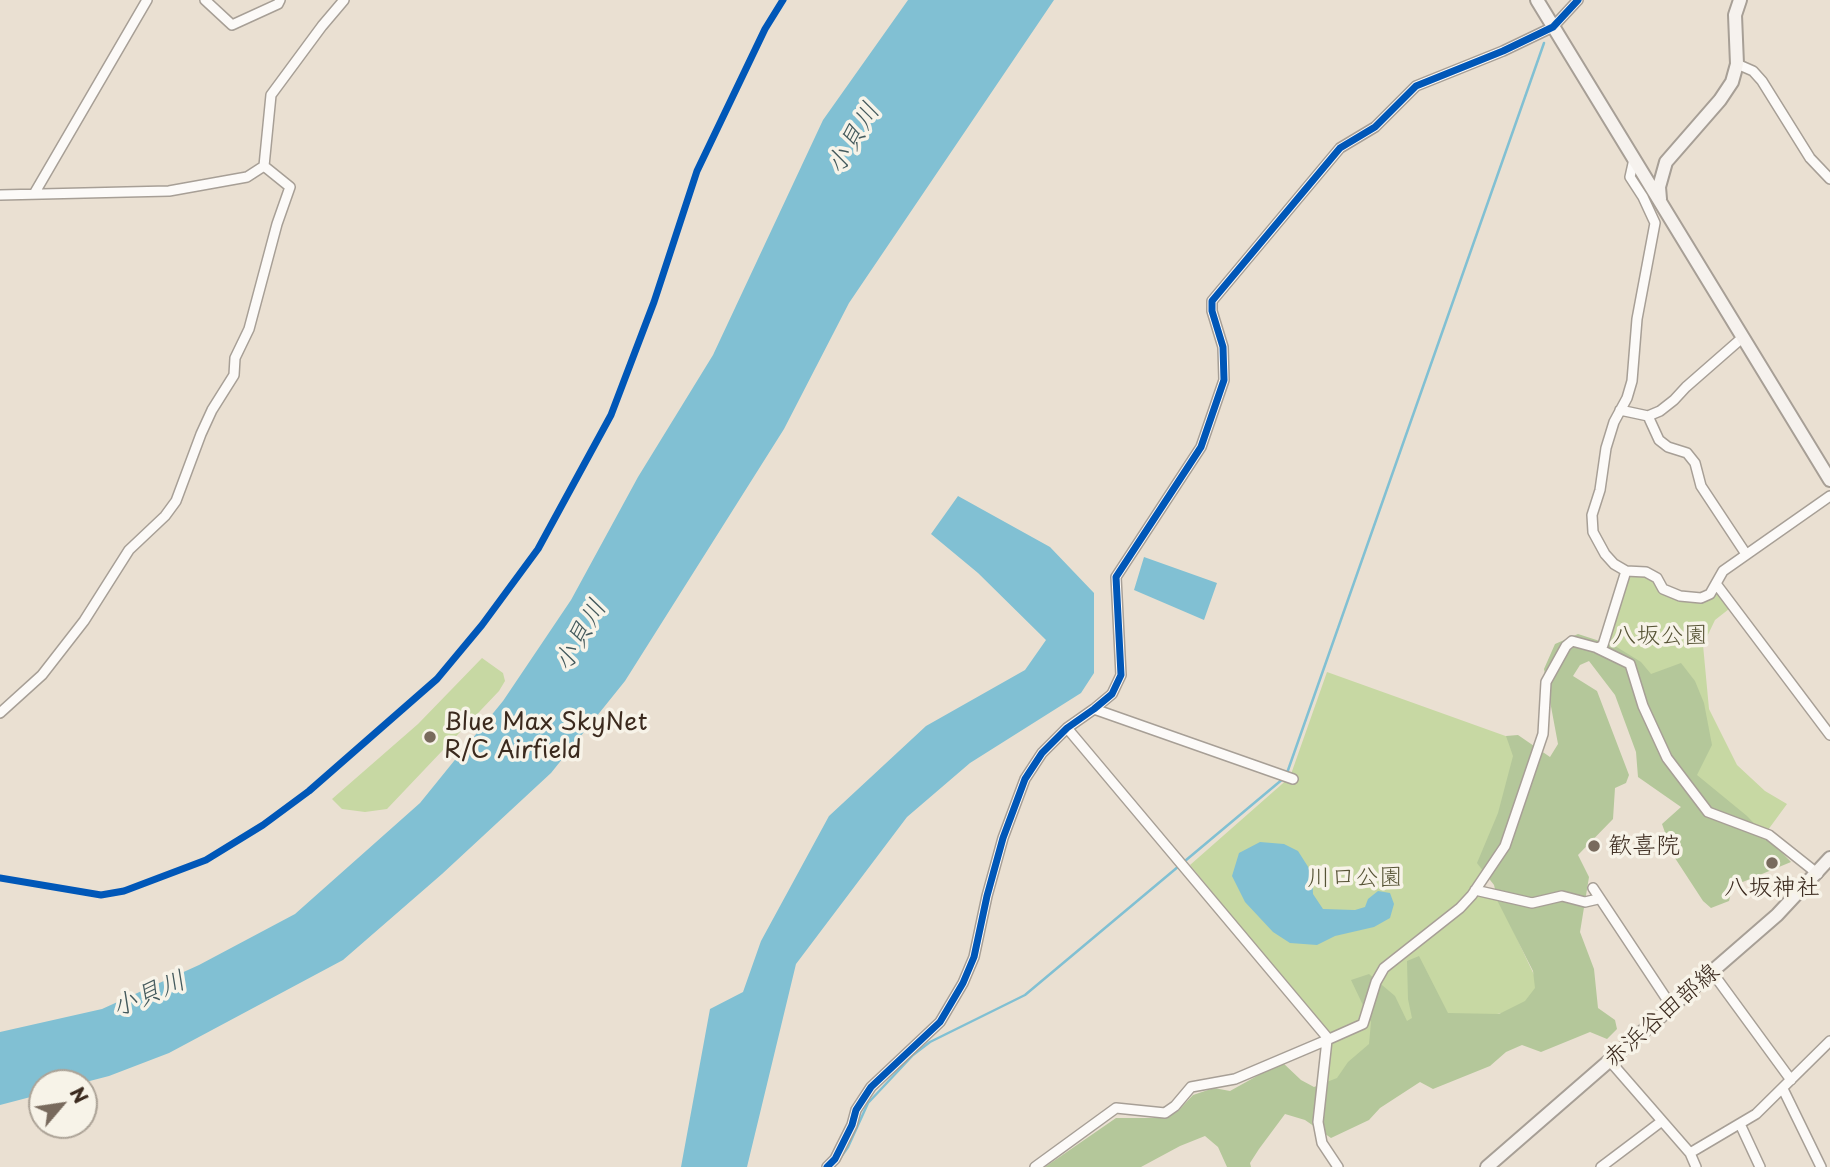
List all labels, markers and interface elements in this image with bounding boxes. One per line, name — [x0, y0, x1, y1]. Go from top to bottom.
water label: 小貝川 — [821, 98, 887, 180]
water label: 小貝川 — [548, 594, 614, 678]
park label: 八坂公園 — [1612, 622, 1708, 650]
place label: Blue Max SkyNet R/C Airfield — [444, 709, 647, 765]
marker: Blue Max SkyNet R/C Airfield — [422, 729, 438, 745]
place label: 歓喜院 — [1608, 832, 1680, 860]
marker: 歓喜院 — [1586, 838, 1602, 854]
marker: 八坂神社 — [1764, 855, 1780, 871]
park label: 川口公園 — [1307, 864, 1403, 892]
place label: 八坂神社 — [1724, 874, 1820, 902]
street label: 赤浜谷田部線 — [1598, 958, 1726, 1074]
water label: 小貝川 — [107, 965, 191, 1025]
north arrow — [28, 1069, 98, 1139]
text: N — [64, 1081, 96, 1108]

